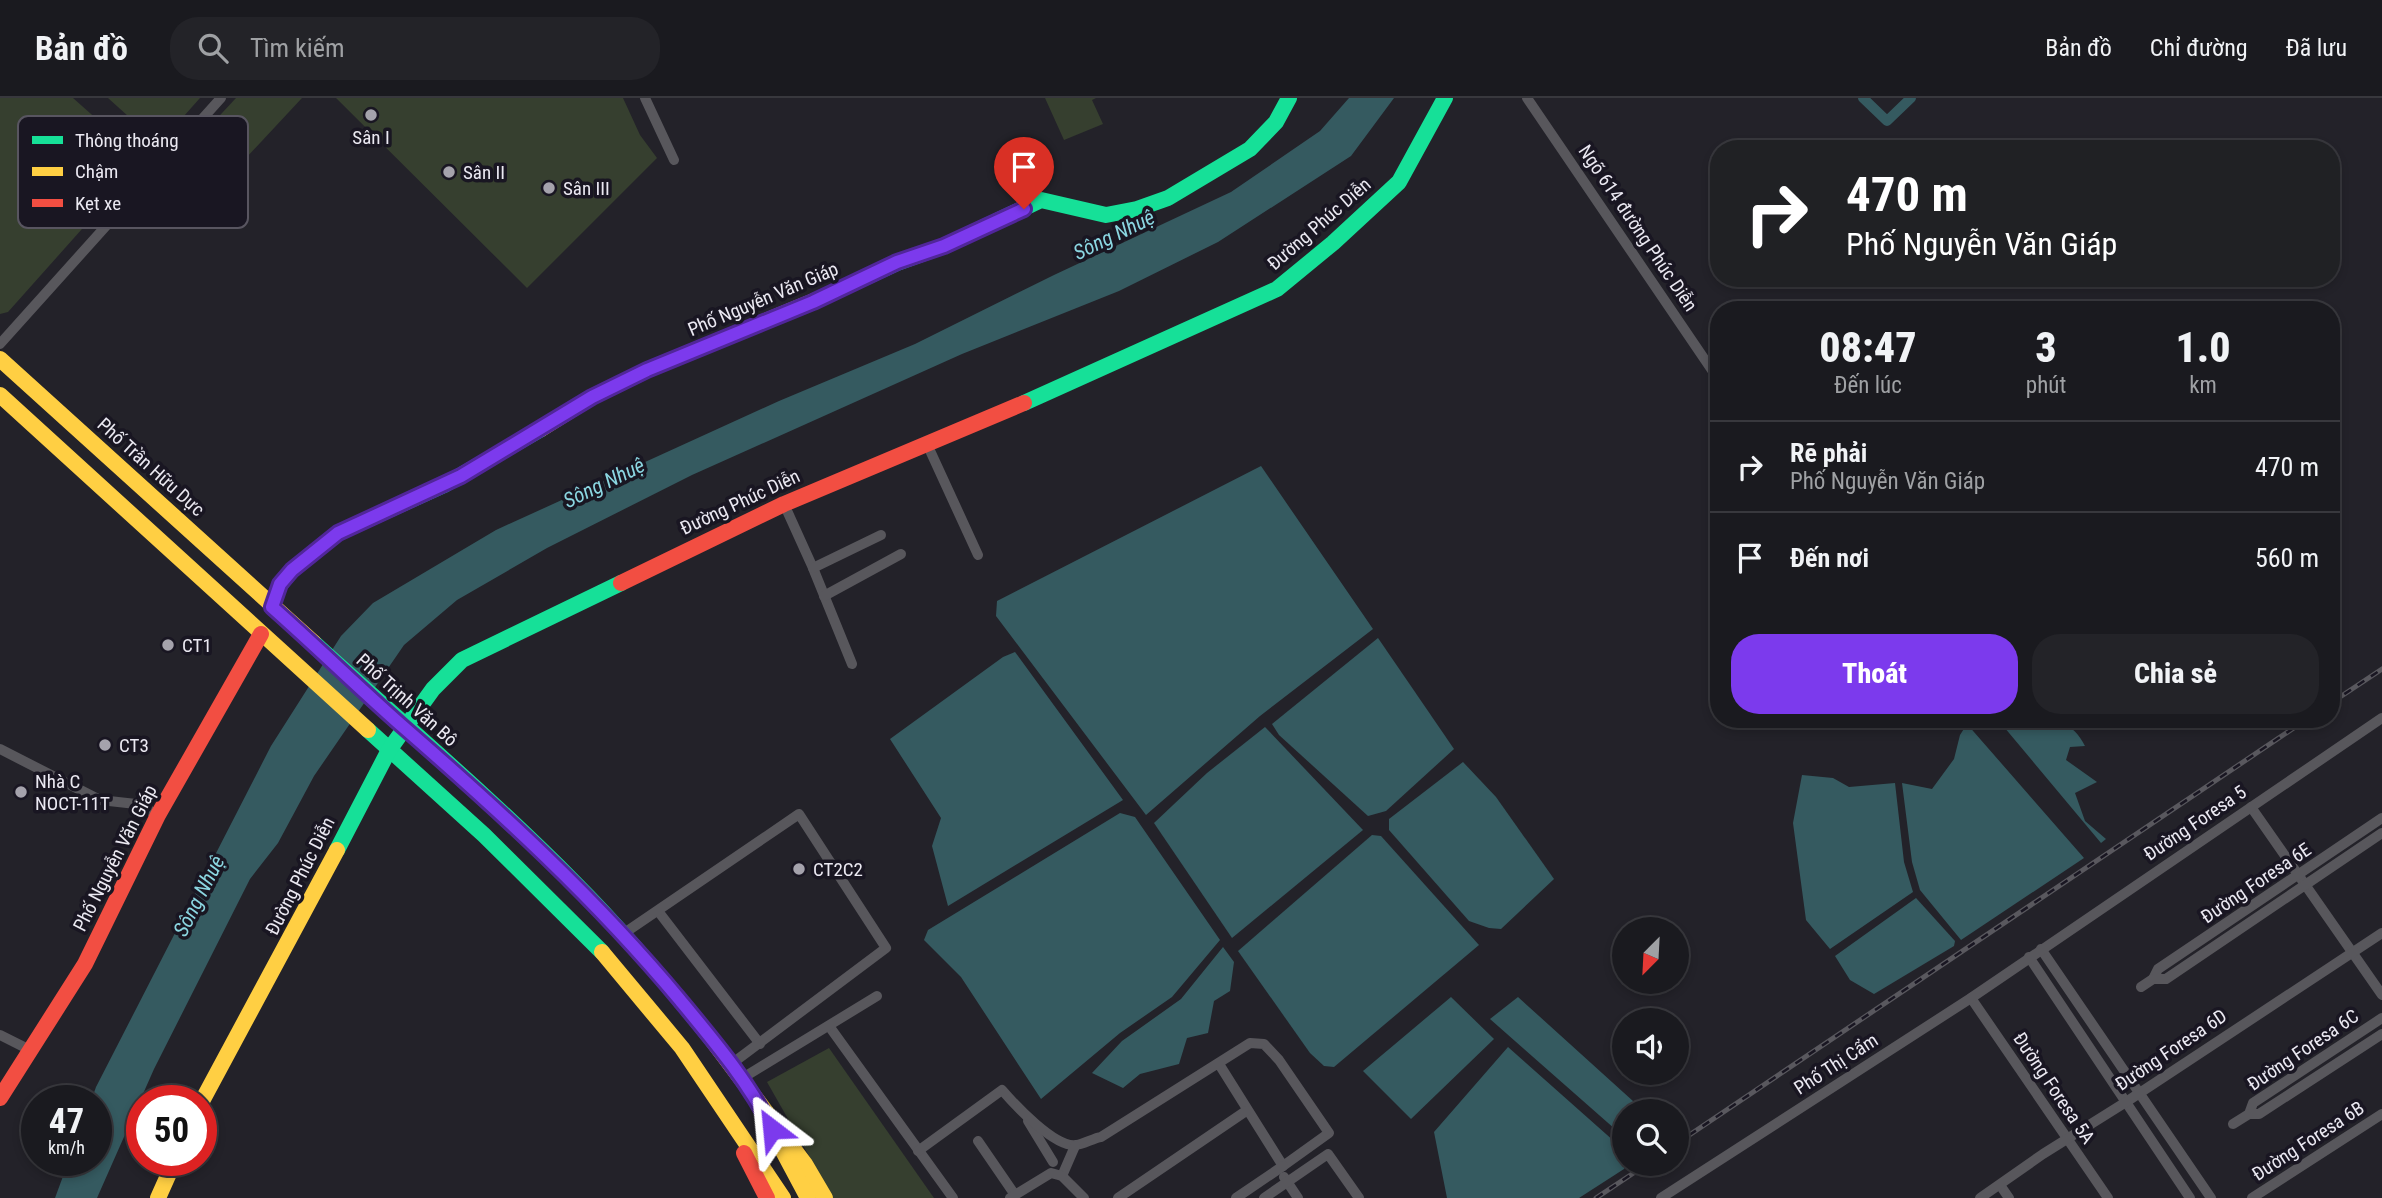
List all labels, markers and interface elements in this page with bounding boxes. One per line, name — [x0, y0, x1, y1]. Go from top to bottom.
search box — [170, 17, 660, 80]
text: Bản đồ — [35, 29, 128, 68]
icon: search — [194, 29, 232, 67]
text: Tìm kiếm — [250, 33, 345, 63]
text: Bản đồ — [2045, 34, 2112, 62]
text: Chỉ đường — [2150, 34, 2248, 62]
text: Đã lưu — [2286, 34, 2347, 62]
marker: Sân I — [363, 107, 379, 123]
legend — [18, 116, 248, 228]
place label: Sân I — [352, 126, 390, 149]
text: Thông thoáng — [75, 129, 179, 152]
pin — [994, 137, 1054, 209]
street label: Ngõ 614 đường Phúc Diễn — [1574, 140, 1702, 316]
icon: arrive — [1005, 148, 1043, 186]
text: Chậm — [75, 160, 118, 183]
place label: Sân II — [463, 161, 505, 184]
marker: Sân II — [441, 164, 457, 180]
text: 470 m — [1846, 166, 1968, 223]
icon: right — [1731, 168, 1822, 259]
street label: Đường Phúc Diễn — [1263, 173, 1375, 275]
place label: Sân III — [563, 177, 610, 200]
marker: Sân III — [541, 180, 557, 196]
text: Kẹt xe — [75, 192, 121, 215]
water label: Sông Nhuệ — [1069, 205, 1159, 265]
text: Phố Nguyễn Văn Giáp — [1846, 225, 2117, 263]
street label: Phố Nguyễn Văn Giáp — [684, 257, 842, 341]
text: 08:47 — [1819, 323, 1917, 372]
text: 3 — [2035, 323, 2057, 372]
text: 1.0 — [2176, 323, 2231, 372]
text: Đến lúc — [1834, 372, 1902, 399]
text: phút — [2026, 372, 2066, 399]
text: km — [2189, 372, 2217, 399]
street label: Phố Trần Hữu Dực — [93, 413, 210, 521]
text: Rẽ phải — [1790, 438, 1867, 468]
icon: right — [1731, 448, 1769, 486]
text: 470 m — [2255, 452, 2319, 482]
water label: Sông Nhuệ — [559, 453, 649, 513]
street label: Đường Phúc Diễn — [676, 464, 804, 540]
text: Phố Nguyễn Văn Giáp — [1790, 468, 1985, 495]
icon: arrive — [1731, 539, 1769, 577]
text: Đến nơi — [1790, 543, 1869, 573]
text: 560 m — [2255, 543, 2319, 573]
place label: CT1 — [182, 634, 212, 657]
button: Thoát — [1731, 634, 2018, 714]
button: Chia sẻ — [2032, 634, 2319, 714]
marker: CT1 — [160, 637, 176, 653]
street label: Phố Trịnh Văn Bô — [352, 649, 462, 751]
place label: CT3 — [119, 734, 149, 757]
marker: CT3 — [97, 737, 113, 753]
place label: Nhà C NOCT-11T — [35, 770, 110, 815]
street label: Đường Foresa 5 — [2139, 780, 2251, 866]
street label: Phố Nguyễn Văn Giáp — [68, 781, 162, 935]
marker: Nhà C NOCT-11T — [13, 784, 29, 800]
street label: Đường Phúc Diễn — [260, 813, 340, 939]
street label: Đường Foresa 6E — [2196, 838, 2316, 928]
water label: Sông Nhuệ — [168, 852, 230, 940]
place label: CT2C2 — [813, 858, 863, 881]
marker: CT2C2 — [791, 861, 807, 877]
north arrow — [1612, 917, 1689, 994]
map controls — [1612, 917, 1689, 1176]
street label: Đường Foresa 6D — [2111, 1004, 2231, 1096]
street label: Đường Foresa 6C — [2243, 1004, 2363, 1096]
button: sound — [1612, 1008, 1689, 1085]
street label: Phố Thị Cẩm — [1790, 1028, 1882, 1100]
street label: Đường Foresa 5A — [2008, 1028, 2100, 1148]
speed limit sign: 50 — [126, 1085, 217, 1176]
position arrow — [735, 1092, 809, 1166]
street label: Đường Foresa 6B — [2248, 1096, 2368, 1186]
button: search — [1612, 1099, 1689, 1176]
text: 47 — [49, 1101, 84, 1142]
text: km/h — [48, 1137, 85, 1158]

